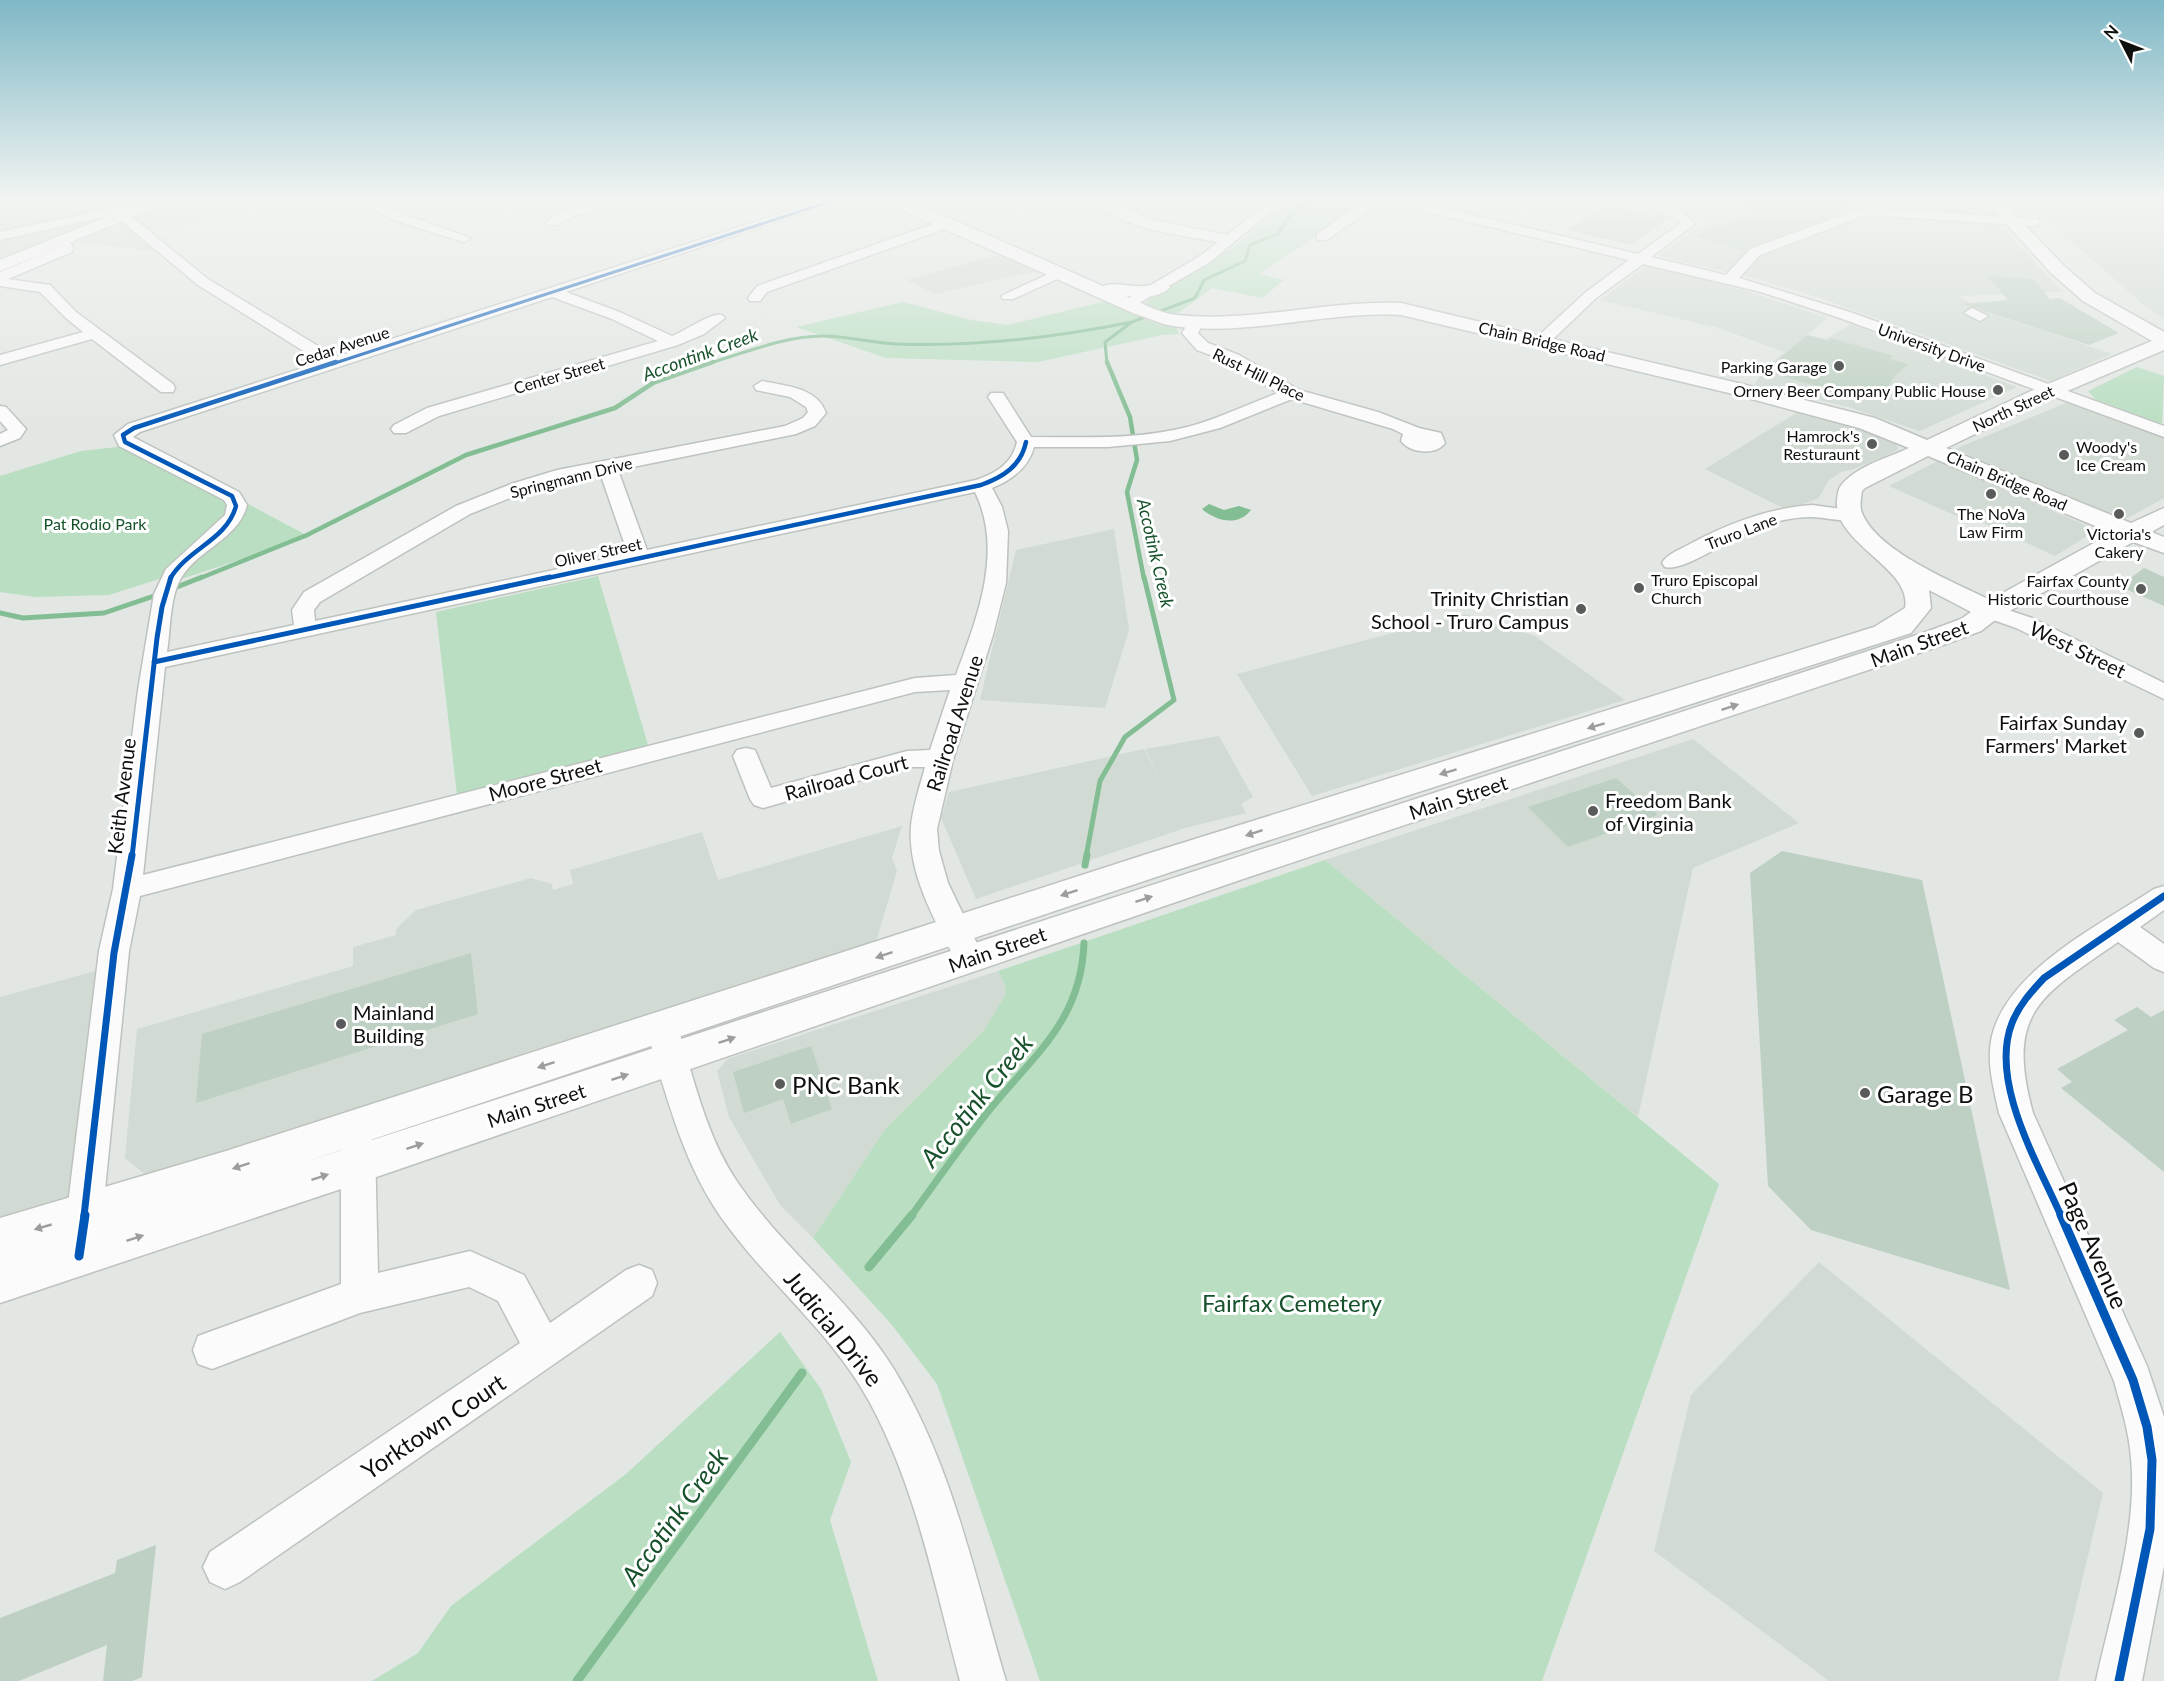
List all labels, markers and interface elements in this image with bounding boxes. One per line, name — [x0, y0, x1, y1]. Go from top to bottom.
north arrow — [2092, 12, 2152, 72]
text: N — [2099, 21, 2122, 43]
street label: Chain Bridge Road — [1477, 317, 1607, 365]
street label: University Drive — [1876, 319, 1988, 375]
street label: Cedar Avenue — [293, 322, 391, 370]
water label: Accontink Creek — [638, 323, 761, 385]
street label: Rust Hill Place — [1210, 343, 1308, 405]
street label: Center Street — [511, 353, 607, 397]
place label: Parking Garage — [1721, 357, 1827, 376]
marker: Parking Garage — [1832, 359, 1846, 373]
place label: Ornery Beer Company Public House — [1733, 381, 1986, 400]
street label: North Street — [1969, 381, 2057, 435]
marker: Ornery Beer Company Public House — [1991, 383, 2005, 397]
place label: Hamrock's Resturaunt — [1783, 426, 1860, 463]
marker: Hamrock's Resturaunt — [1865, 437, 1879, 451]
place label: Woody's Ice Cream — [2076, 437, 2146, 474]
street label: Chain Bridge Road — [1944, 446, 2070, 514]
marker: Woody's Ice Cream — [2057, 448, 2071, 462]
street label: Springmann Drive — [508, 453, 634, 501]
marker: The NoVa Law Firm — [1984, 487, 1998, 501]
water label: Accotink Creek — [1133, 495, 1179, 610]
place label: The NoVa Law Firm — [1957, 504, 2025, 541]
marker: Victoria's Cakery — [2112, 507, 2126, 521]
street label: Truro Lane — [1703, 509, 1779, 553]
park label: Pat Rodio Park — [44, 514, 147, 533]
place label: Victoria's Cakery — [2087, 524, 2151, 561]
street label: Oliver Street — [553, 533, 643, 570]
place label: Truro Episcopal Church — [1651, 570, 1758, 607]
place label: Fairfax County Historic Courthouse — [1988, 571, 2130, 608]
marker: Truro Episcopal Church — [1632, 581, 1646, 595]
marker: Fairfax County Historic Courthouse — [2134, 582, 2148, 596]
place label: Trinity Christian School - Truro Campus — [1371, 586, 1569, 633]
marker: Trinity Christian School - Truro Campus — [1574, 602, 1588, 616]
street label: Main Street — [1867, 614, 1971, 672]
street label: West Street — [2026, 615, 2130, 683]
street label: Railroad Avenue — [921, 652, 987, 794]
one-way arrow — [1721, 702, 1739, 712]
place label: Fairfax Sunday Farmers' Market — [1985, 710, 2128, 757]
one-way arrow — [1587, 721, 1605, 731]
marker: Fairfax Sunday Farmers' Market — [2132, 726, 2146, 740]
street label: Keith Avenue — [102, 737, 140, 855]
street label: Railroad Court — [782, 749, 910, 805]
street label: Moore Street — [486, 752, 604, 806]
one-way arrow — [1439, 768, 1457, 777]
street label: Main Street — [1406, 770, 1510, 824]
place label: Freedom Bank of Virginia — [1605, 788, 1732, 835]
marker: Freedom Bank of Virginia — [1586, 804, 1600, 818]
one-way arrow — [1245, 829, 1263, 838]
one-way arrow — [1060, 889, 1078, 898]
one-way arrow — [1135, 894, 1153, 904]
street label: Main Street — [945, 921, 1049, 977]
one-way arrow — [875, 950, 893, 960]
place label: Mainland Building — [353, 1000, 434, 1047]
marker: Mainland Building — [334, 1017, 348, 1031]
water label: Accotink Creek — [912, 1027, 1040, 1173]
one-way arrow — [718, 1035, 736, 1045]
one-way arrow — [537, 1061, 555, 1070]
place label: PNC Bank — [792, 1070, 901, 1099]
one-way arrow — [611, 1072, 629, 1082]
marker: PNC Bank — [773, 1077, 787, 1091]
street label: Main Street — [484, 1078, 588, 1132]
place label: Garage B — [1877, 1079, 1973, 1108]
marker: Garage B — [1858, 1086, 1872, 1100]
one-way arrow — [406, 1140, 424, 1150]
one-way arrow — [232, 1161, 250, 1171]
one-way arrow — [311, 1172, 329, 1181]
street label: Page Avenue — [2053, 1177, 2135, 1313]
one-way arrow — [34, 1223, 52, 1232]
one-way arrow — [126, 1232, 144, 1242]
street label: Judicial Drive — [779, 1264, 889, 1392]
park label: Fairfax Cemetery — [1202, 1288, 1383, 1317]
street label: Yorktown Court — [356, 1367, 511, 1485]
water label: Accotink Creek — [613, 1441, 735, 1591]

